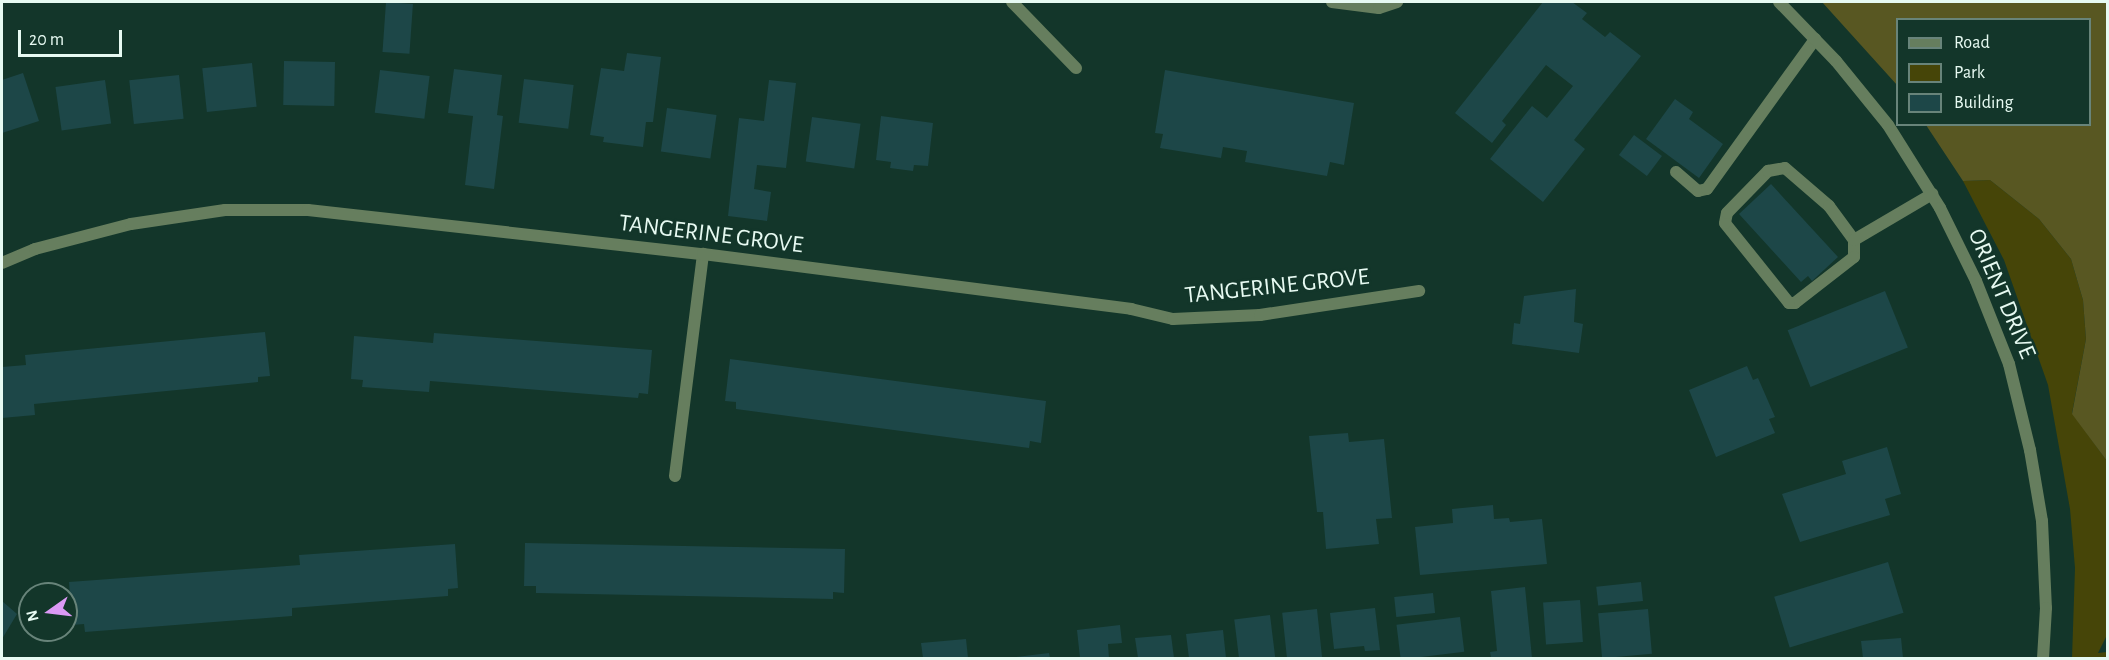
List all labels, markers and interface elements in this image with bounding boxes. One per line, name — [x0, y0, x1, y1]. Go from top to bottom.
scale bar — [21, 18, 124, 56]
legend — [1896, 18, 2091, 126]
text: 20 m — [29, 31, 64, 49]
text: Road — [1954, 34, 1990, 52]
text: Park — [1954, 64, 1985, 82]
text: Building — [1954, 94, 2013, 112]
street label: TANGERINE GROVE — [617, 209, 805, 261]
street label: ORIENT DRIVE — [1961, 225, 2041, 363]
street label: TANGERINE GROVE — [1183, 263, 1371, 311]
north arrow — [18, 582, 78, 642]
text: N — [23, 609, 42, 623]

